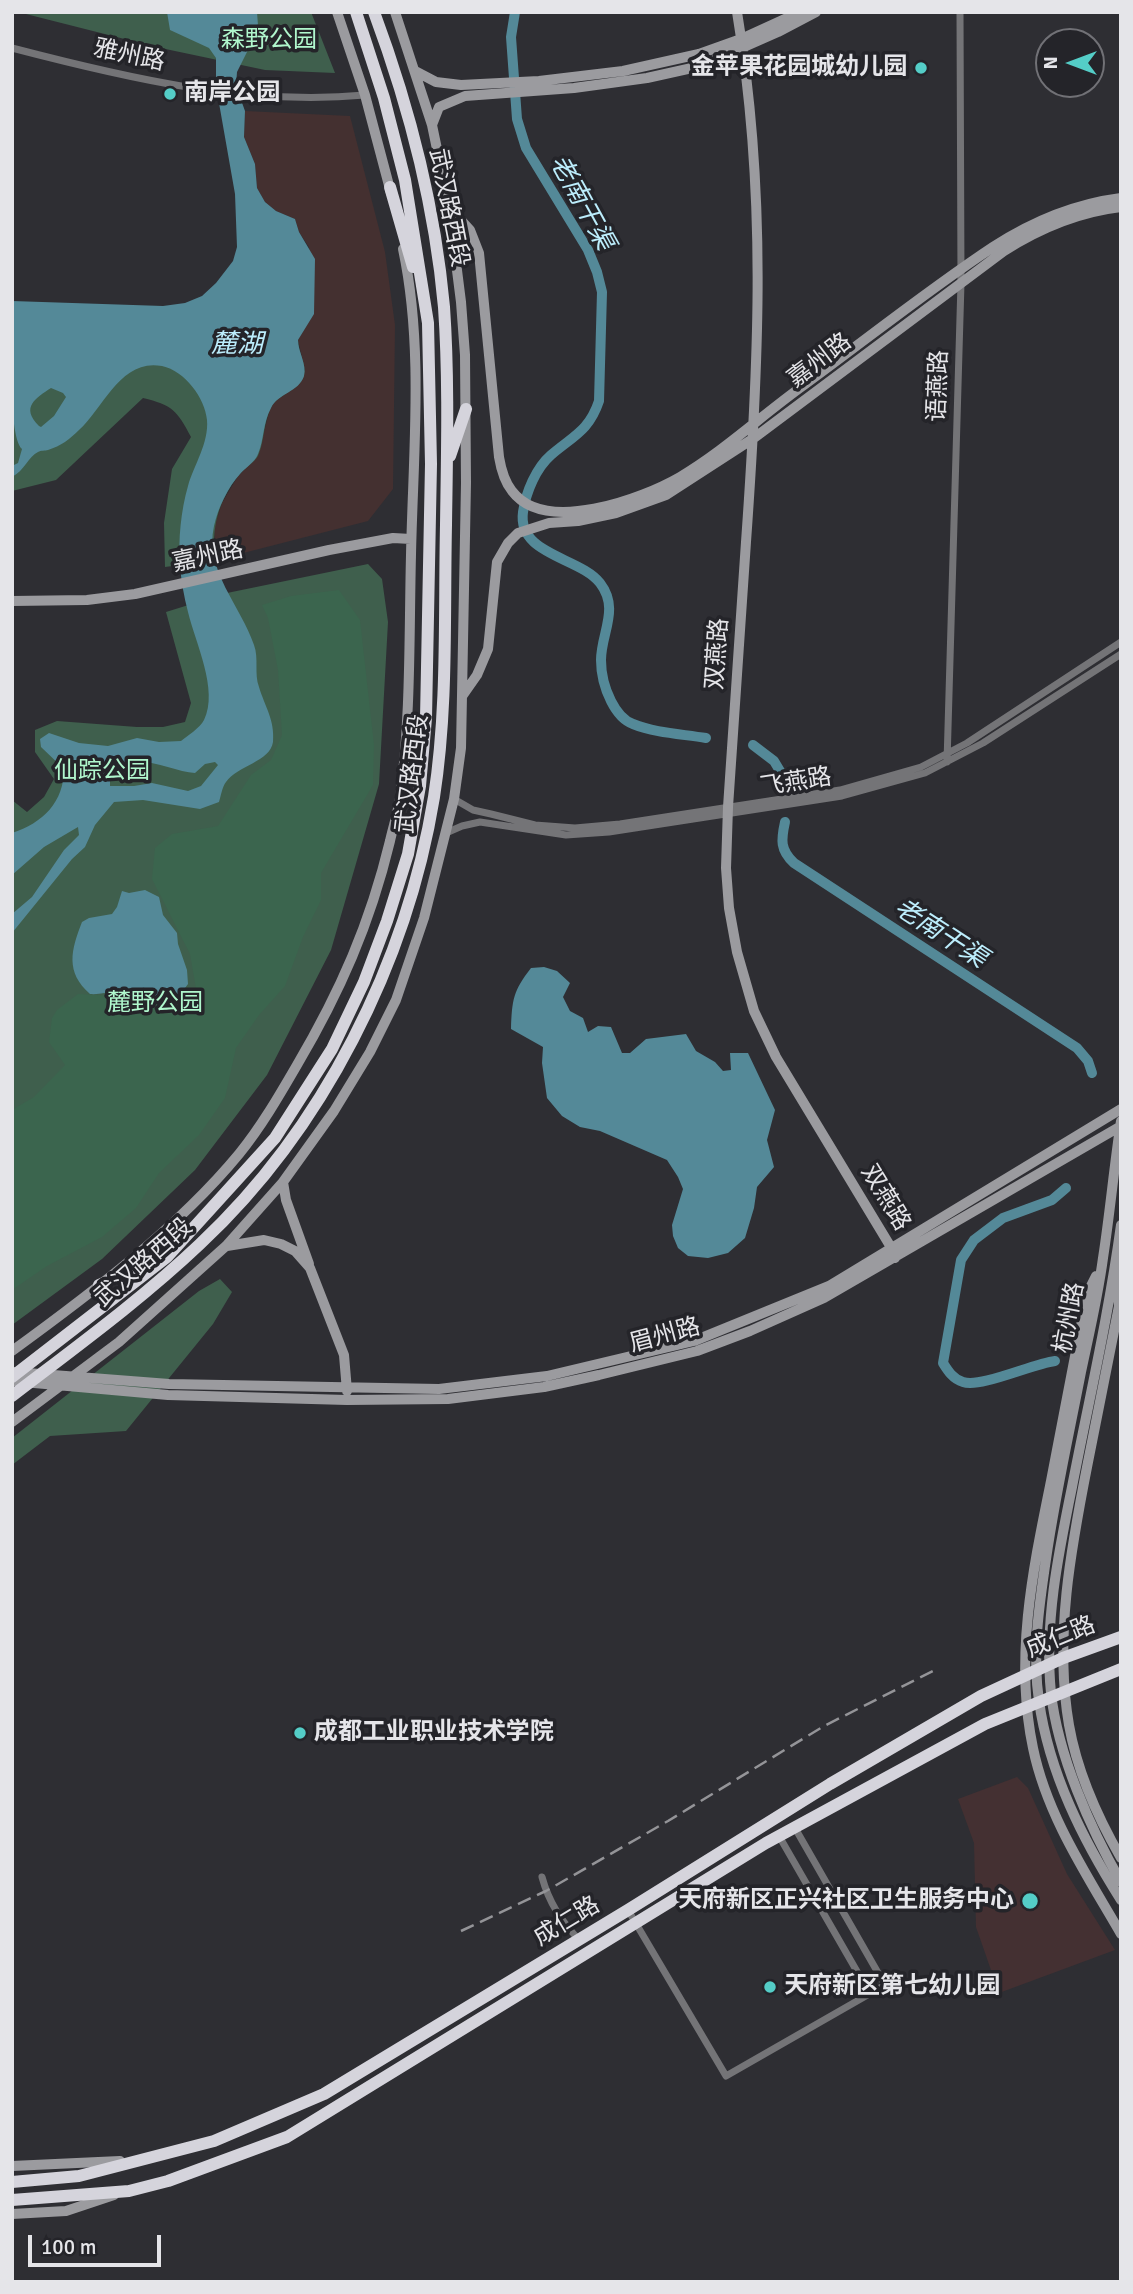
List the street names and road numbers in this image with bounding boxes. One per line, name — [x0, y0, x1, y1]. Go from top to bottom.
street label: 雅州路 — [91, 34, 167, 78]
street label: 武汉路西段 — [422, 146, 474, 270]
street label: 嘉州路 — [783, 328, 857, 394]
street label: 语燕路 — [923, 350, 955, 422]
street label: 嘉州路 — [170, 535, 246, 579]
street label: 双燕路 — [701, 617, 735, 691]
street label: 武汉路西段 — [391, 713, 435, 835]
street label: 飞燕路 — [758, 763, 834, 803]
street label: 双燕路 — [854, 1160, 916, 1236]
street label: 武汉路西段 — [89, 1213, 199, 1313]
street label: 杭州路 — [1049, 1280, 1091, 1356]
street label: 眉州路 — [626, 1313, 704, 1359]
street label: 成仁路 — [1022, 1611, 1100, 1665]
street label: 成仁路 — [529, 1891, 605, 1953]

